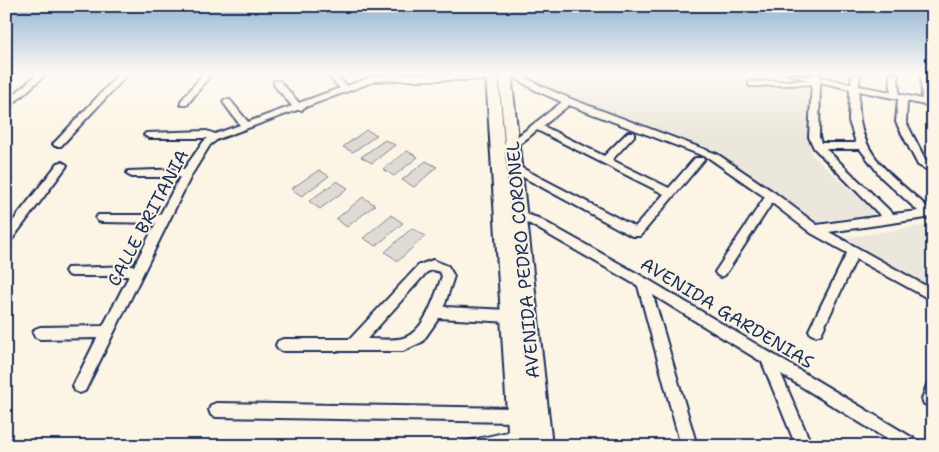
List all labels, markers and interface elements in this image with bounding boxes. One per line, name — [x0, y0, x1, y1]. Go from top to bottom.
street label: AVENIDA PEDRO CORONEL — [501, 140, 545, 380]
street label: CALLE BRITANIA — [102, 145, 194, 291]
street label: AVENIDA GARDENIAS — [636, 252, 818, 374]

